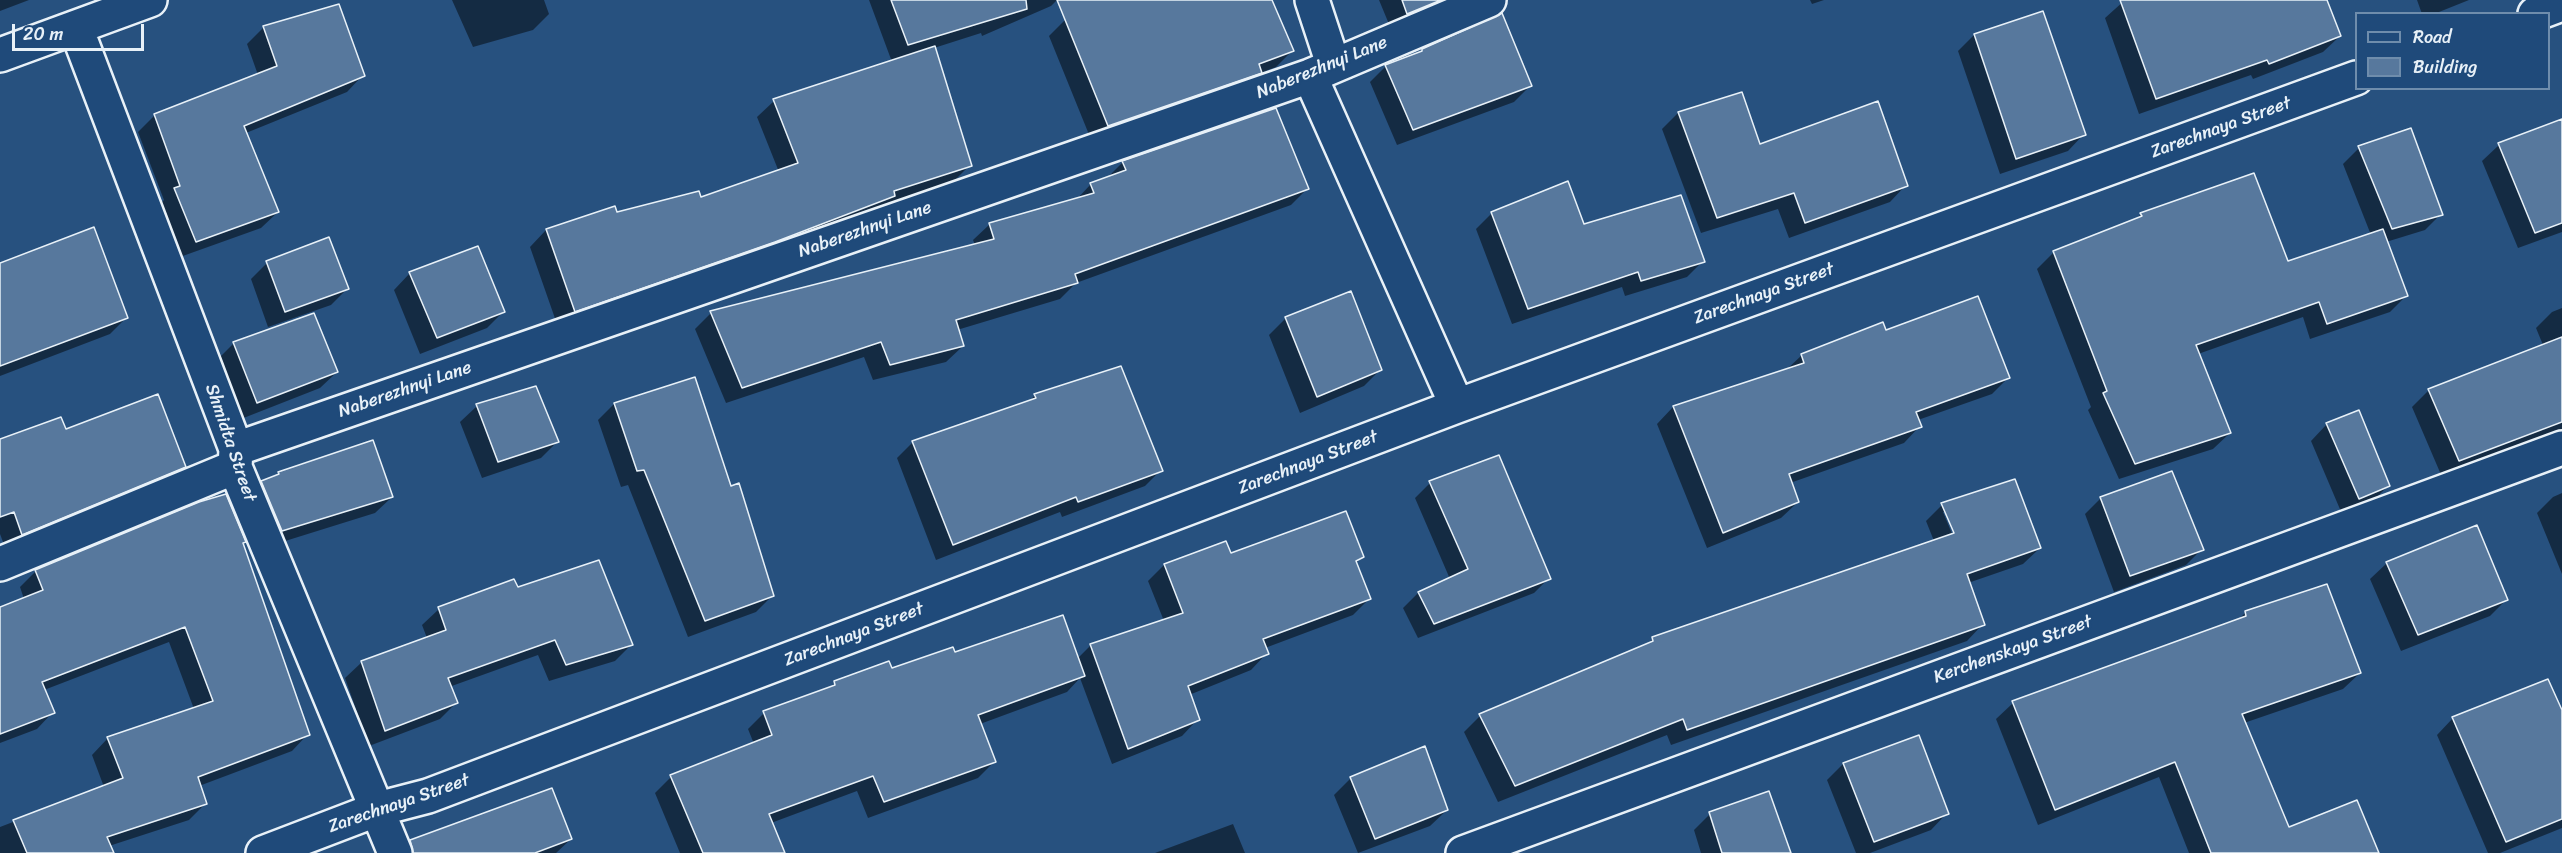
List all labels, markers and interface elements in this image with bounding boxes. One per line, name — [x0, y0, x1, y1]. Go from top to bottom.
scale bar — [15, 12, 147, 50]
legend — [2355, 12, 2550, 90]
text: 20 m — [23, 18, 63, 50]
text: Road — [2413, 21, 2452, 53]
street label: Naberezhnyi Lane — [1253, 32, 1391, 104]
text: Building — [2413, 51, 2477, 83]
street label: Zarechnaya Street — [2148, 93, 2294, 163]
street label: Naberezhnyi Lane — [796, 197, 934, 263]
street label: Zarechnaya Street — [1691, 259, 1837, 329]
street label: Naberezhnyi Lane — [336, 357, 474, 423]
street label: Shmidta Street — [200, 381, 260, 505]
street label: Zarechnaya Street — [1235, 426, 1381, 500]
street label: Zarechnaya Street — [781, 598, 927, 672]
street label: Kerchenskaya Street — [1931, 611, 2095, 689]
street label: Zarechnaya Street — [326, 770, 472, 838]

